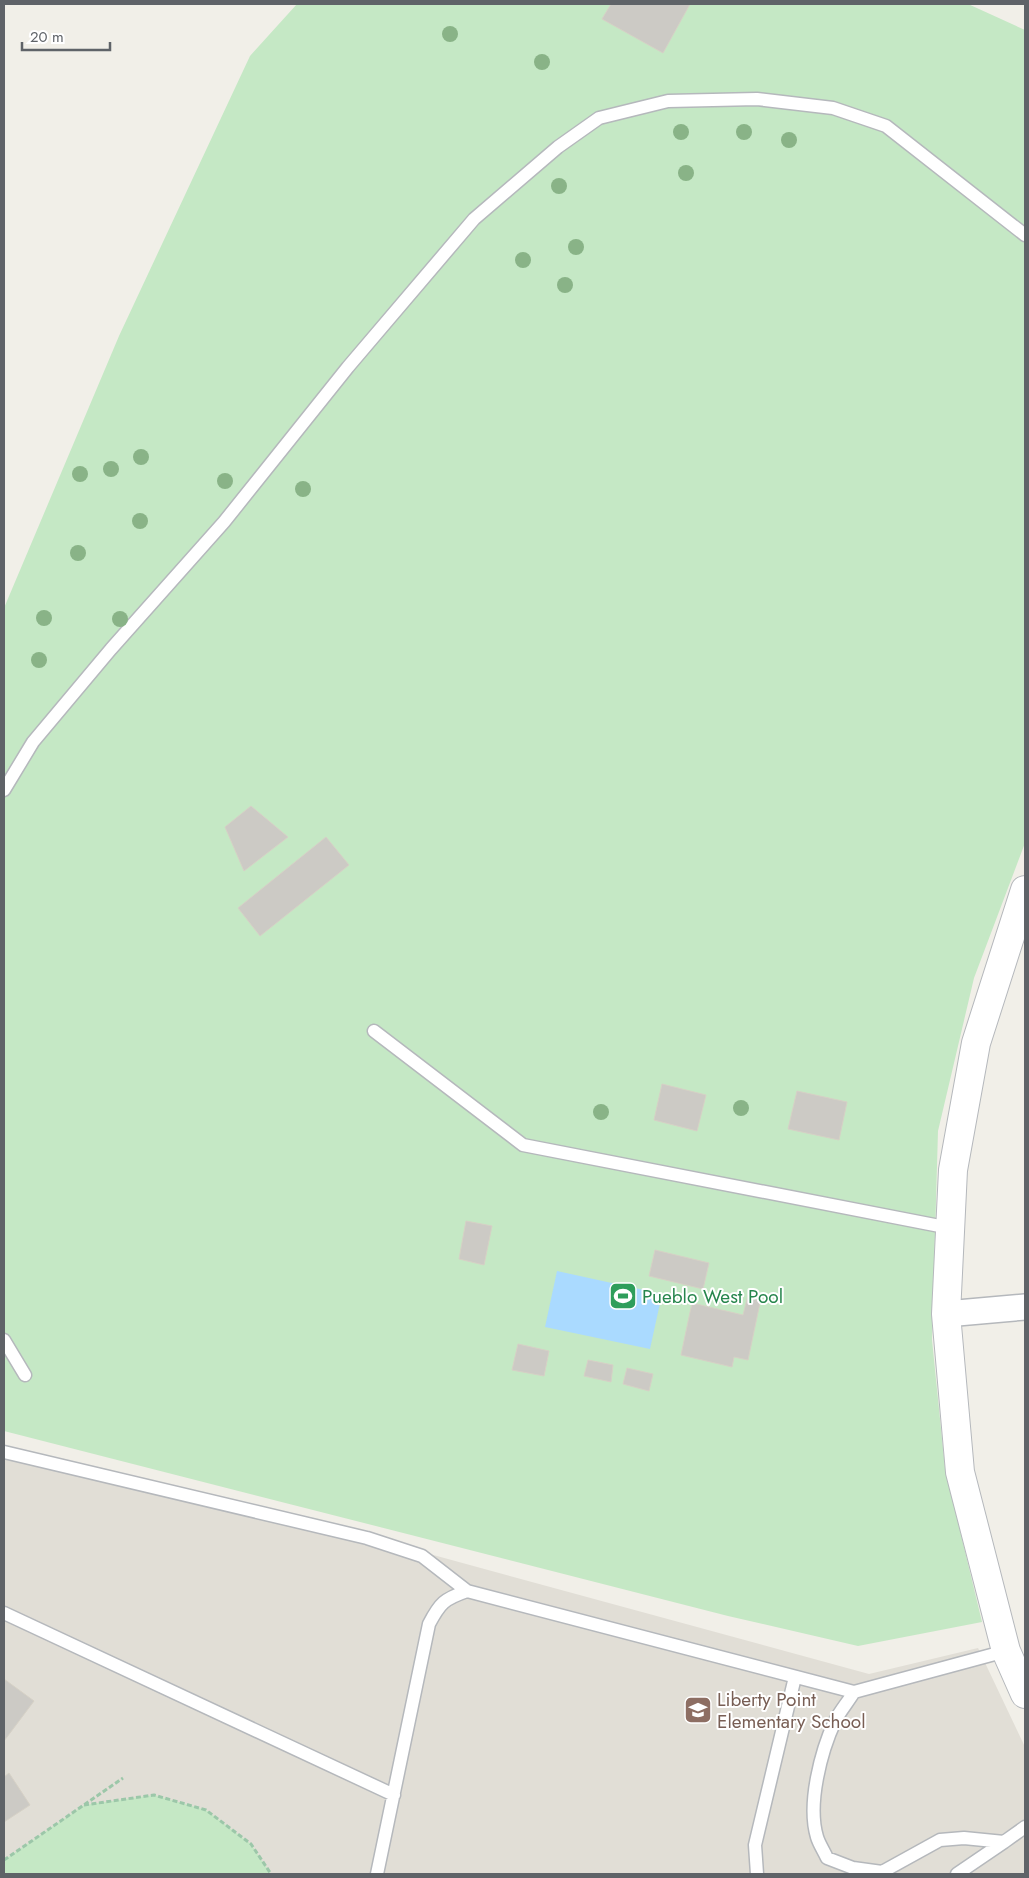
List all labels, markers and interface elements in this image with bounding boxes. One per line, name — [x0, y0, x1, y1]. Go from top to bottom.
scale bar — [22, 20, 110, 52]
text: 20 m — [30, 26, 64, 48]
sports icon: Pueblo West Pool — [608, 1281, 638, 1311]
place label: Pueblo West Pool — [642, 1283, 783, 1310]
place label: Liberty Point Elementary School — [717, 1686, 866, 1735]
school or university icon: Liberty Point Elementary School — [683, 1695, 713, 1725]

